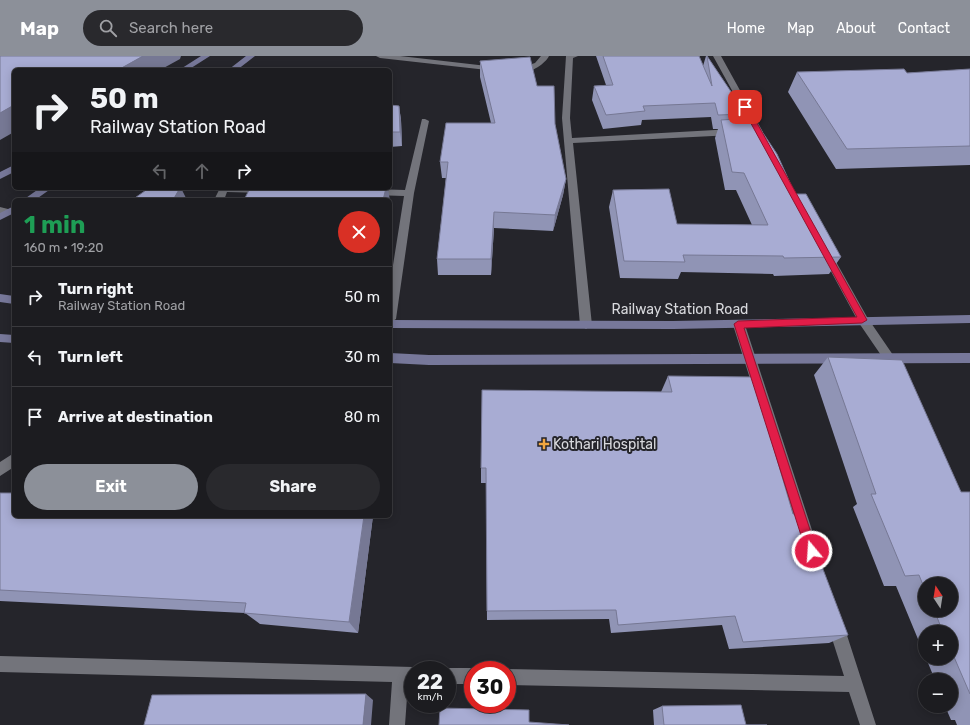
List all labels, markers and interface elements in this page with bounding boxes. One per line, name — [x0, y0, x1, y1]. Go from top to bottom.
search box — [83, 10, 363, 46]
text: Map — [20, 17, 59, 40]
icon: search — [97, 17, 119, 39]
text: Search here — [129, 19, 213, 37]
text: Home — [727, 20, 765, 37]
text: Map — [787, 20, 814, 37]
text: About — [836, 20, 876, 37]
text: Contact — [898, 20, 950, 37]
text: 50 m — [90, 82, 159, 115]
icon: right — [24, 84, 76, 136]
pin — [728, 90, 762, 124]
icon: arrive — [734, 96, 756, 118]
text: Railway Station Road — [90, 116, 266, 138]
icon: left — [149, 160, 171, 182]
icon: ahead — [191, 160, 213, 182]
icon: right — [233, 160, 255, 182]
text: 1 min — [24, 211, 85, 239]
button: close — [338, 211, 380, 253]
text: 160 m · 19:20 — [24, 240, 104, 255]
text: Turn right — [58, 280, 133, 298]
icon: right — [24, 286, 46, 308]
text: 50 m — [345, 288, 380, 306]
text: Railway Station Road — [58, 298, 185, 313]
street label: Railway Station Road — [612, 301, 748, 318]
icon: left — [24, 346, 46, 368]
text: Turn left — [58, 348, 123, 366]
text: 30 m — [344, 348, 380, 366]
icon: arrive — [24, 406, 46, 428]
text: Arrive at destination — [58, 408, 213, 426]
text: 80 m — [344, 408, 380, 426]
place label: Kothari Hospital — [553, 436, 656, 453]
marker: Kothari Hospital — [538, 438, 550, 450]
button: Exit — [24, 464, 198, 510]
button: Share — [206, 464, 380, 510]
position arrow — [791, 530, 833, 572]
north arrow — [918, 577, 958, 617]
map controls — [918, 577, 958, 713]
button: + — [918, 625, 958, 665]
speed limit sign: 30 — [464, 661, 516, 713]
text: 22 — [417, 670, 443, 694]
button: − — [918, 673, 958, 713]
text: km/h — [418, 691, 442, 703]

